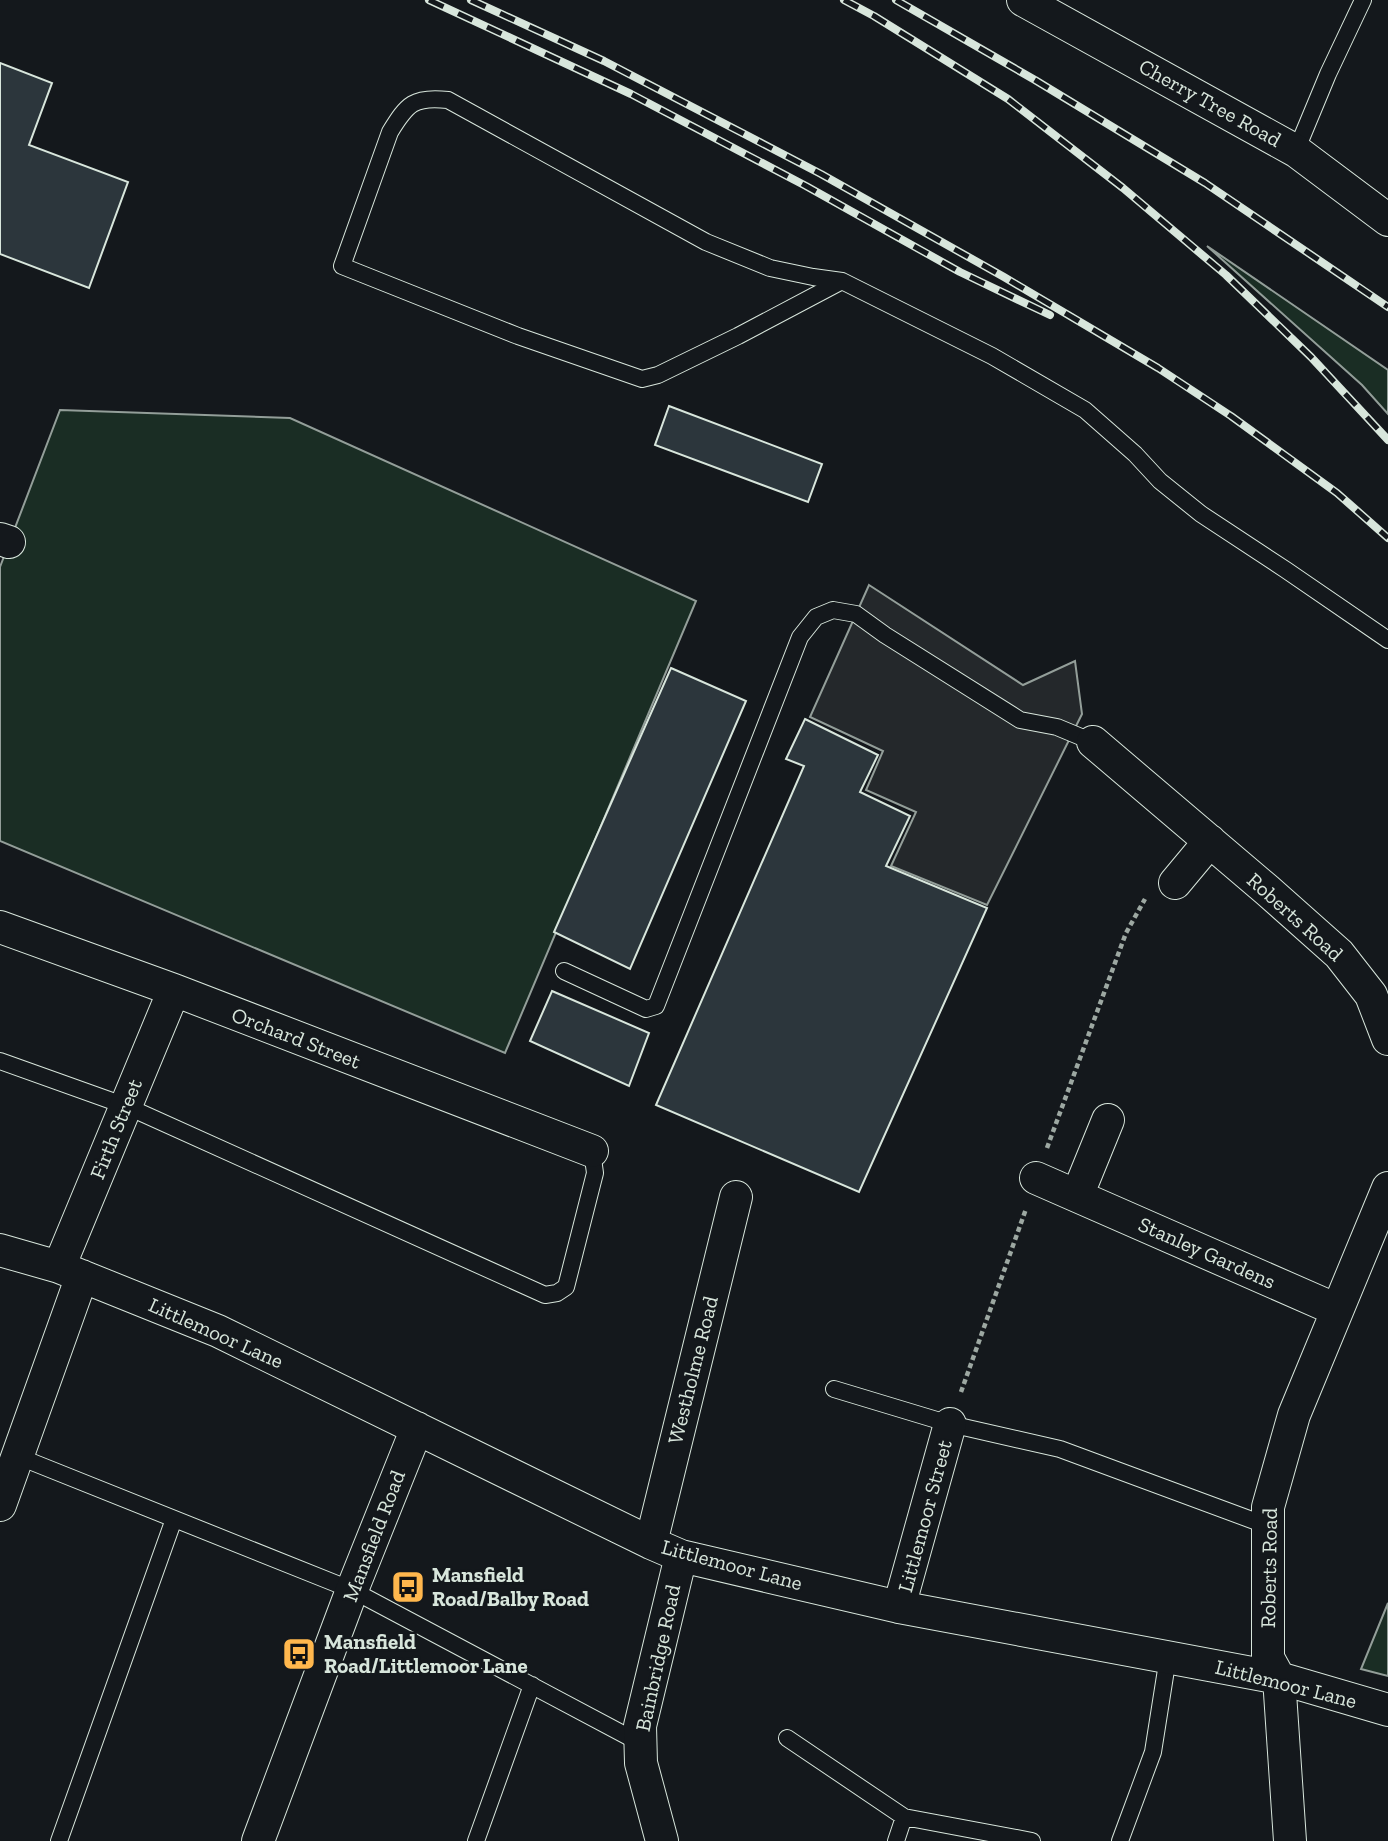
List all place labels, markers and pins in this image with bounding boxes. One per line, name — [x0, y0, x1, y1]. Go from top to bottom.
place label: Mansfield Road/Balby Road — [432, 1562, 589, 1611]
bus stop icon: Mansfield Road/Balby Road — [389, 1568, 427, 1606]
place label: Mansfield Road/Littlemoor Lane — [324, 1629, 528, 1678]
bus stop icon: Mansfield Road/Littlemoor Lane — [280, 1635, 318, 1673]

